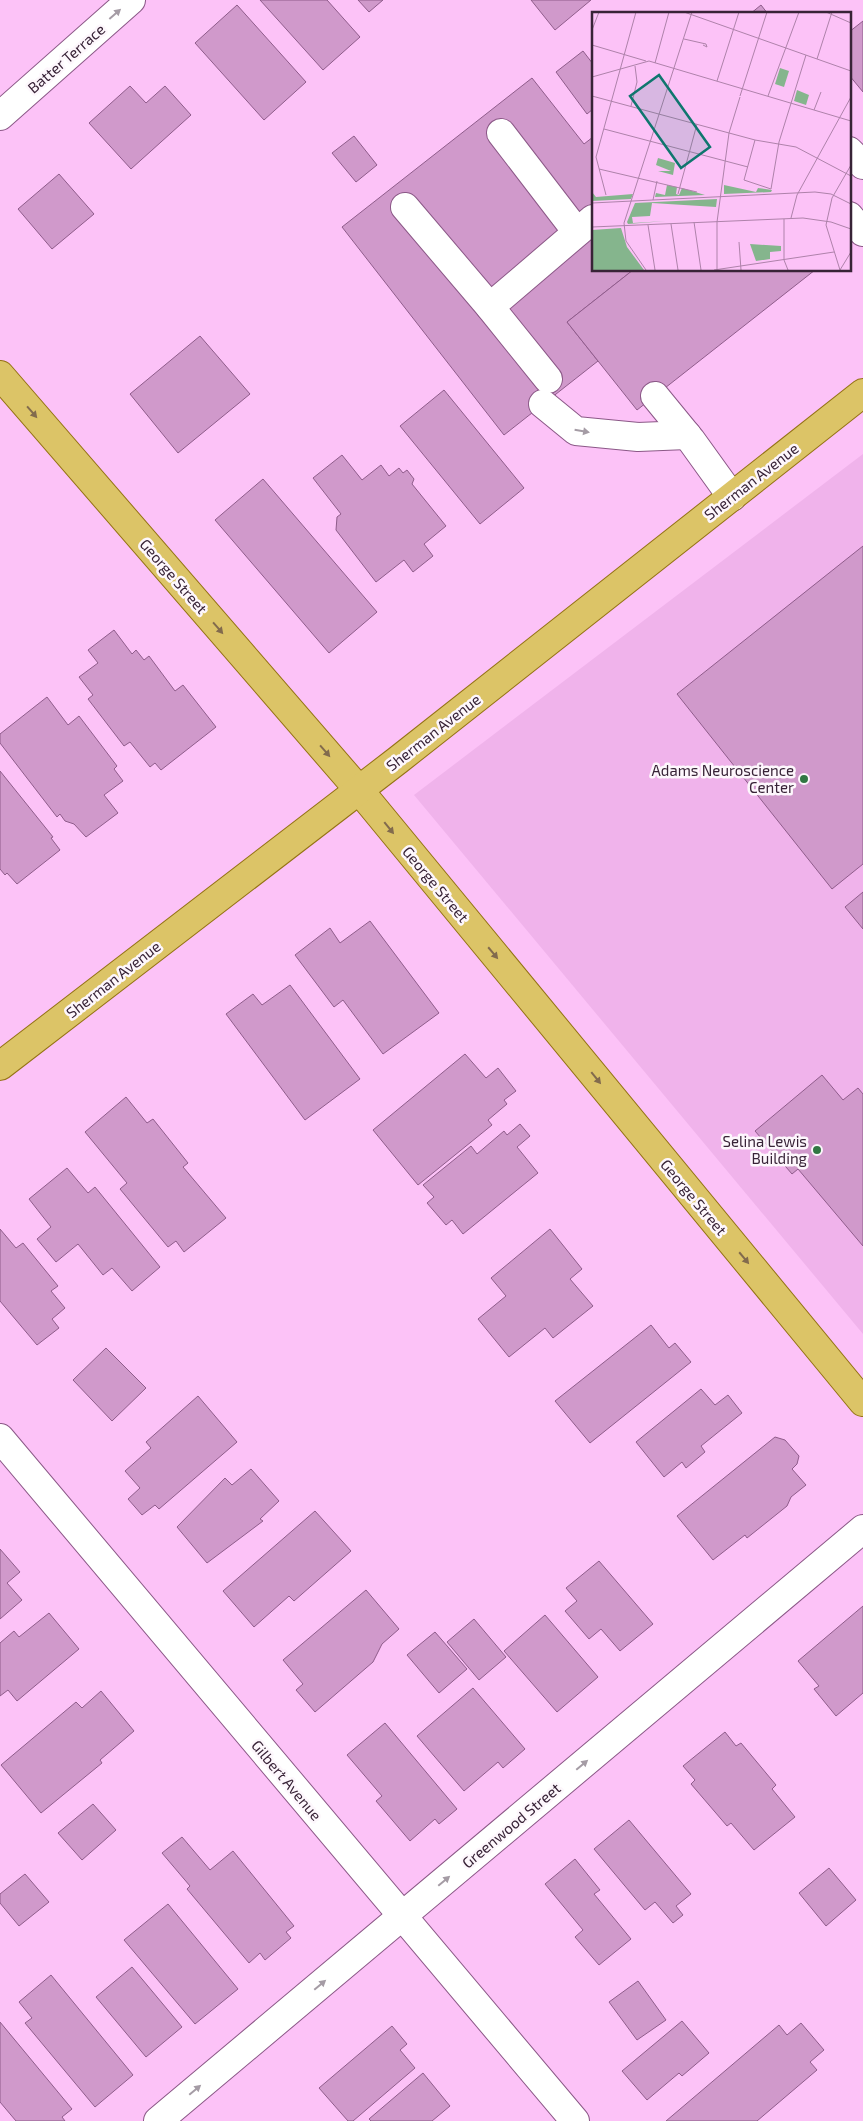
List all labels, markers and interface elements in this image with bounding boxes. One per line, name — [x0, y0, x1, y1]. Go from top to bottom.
one-way arrow — [109, 8, 121, 20]
inset map — [592, 12, 850, 271]
street label: Batter Terrace — [24, 20, 108, 96]
one-way arrow — [26, 406, 37, 418]
one-way arrow — [575, 428, 591, 436]
street label: Sherman Avenue — [700, 439, 802, 523]
street label: George Street — [137, 535, 212, 617]
one-way arrow — [212, 621, 224, 633]
street label: Sherman Avenue — [382, 690, 484, 774]
one-way arrow — [319, 744, 330, 757]
place label: Adams Neuroscience Center — [651, 761, 794, 796]
marker: Adams Neuroscience Center — [798, 773, 810, 785]
one-way arrow — [384, 821, 395, 834]
street label: George Street — [399, 842, 473, 926]
street label: Sherman Avenue — [62, 937, 164, 1021]
one-way arrow — [487, 946, 498, 959]
one-way arrow — [591, 1072, 602, 1085]
place label: Selina Lewis Building — [723, 1132, 808, 1167]
marker: Selina Lewis Building — [811, 1144, 823, 1156]
street label: George Street — [657, 1155, 731, 1239]
one-way arrow — [738, 1252, 749, 1264]
street label: Gilbert Avenue — [248, 1736, 326, 1824]
one-way arrow — [576, 1760, 588, 1771]
street label: Greenwood Street — [458, 1778, 564, 1871]
one-way arrow — [438, 1875, 451, 1886]
one-way arrow — [313, 1980, 326, 1991]
one-way arrow — [189, 2084, 202, 2095]

